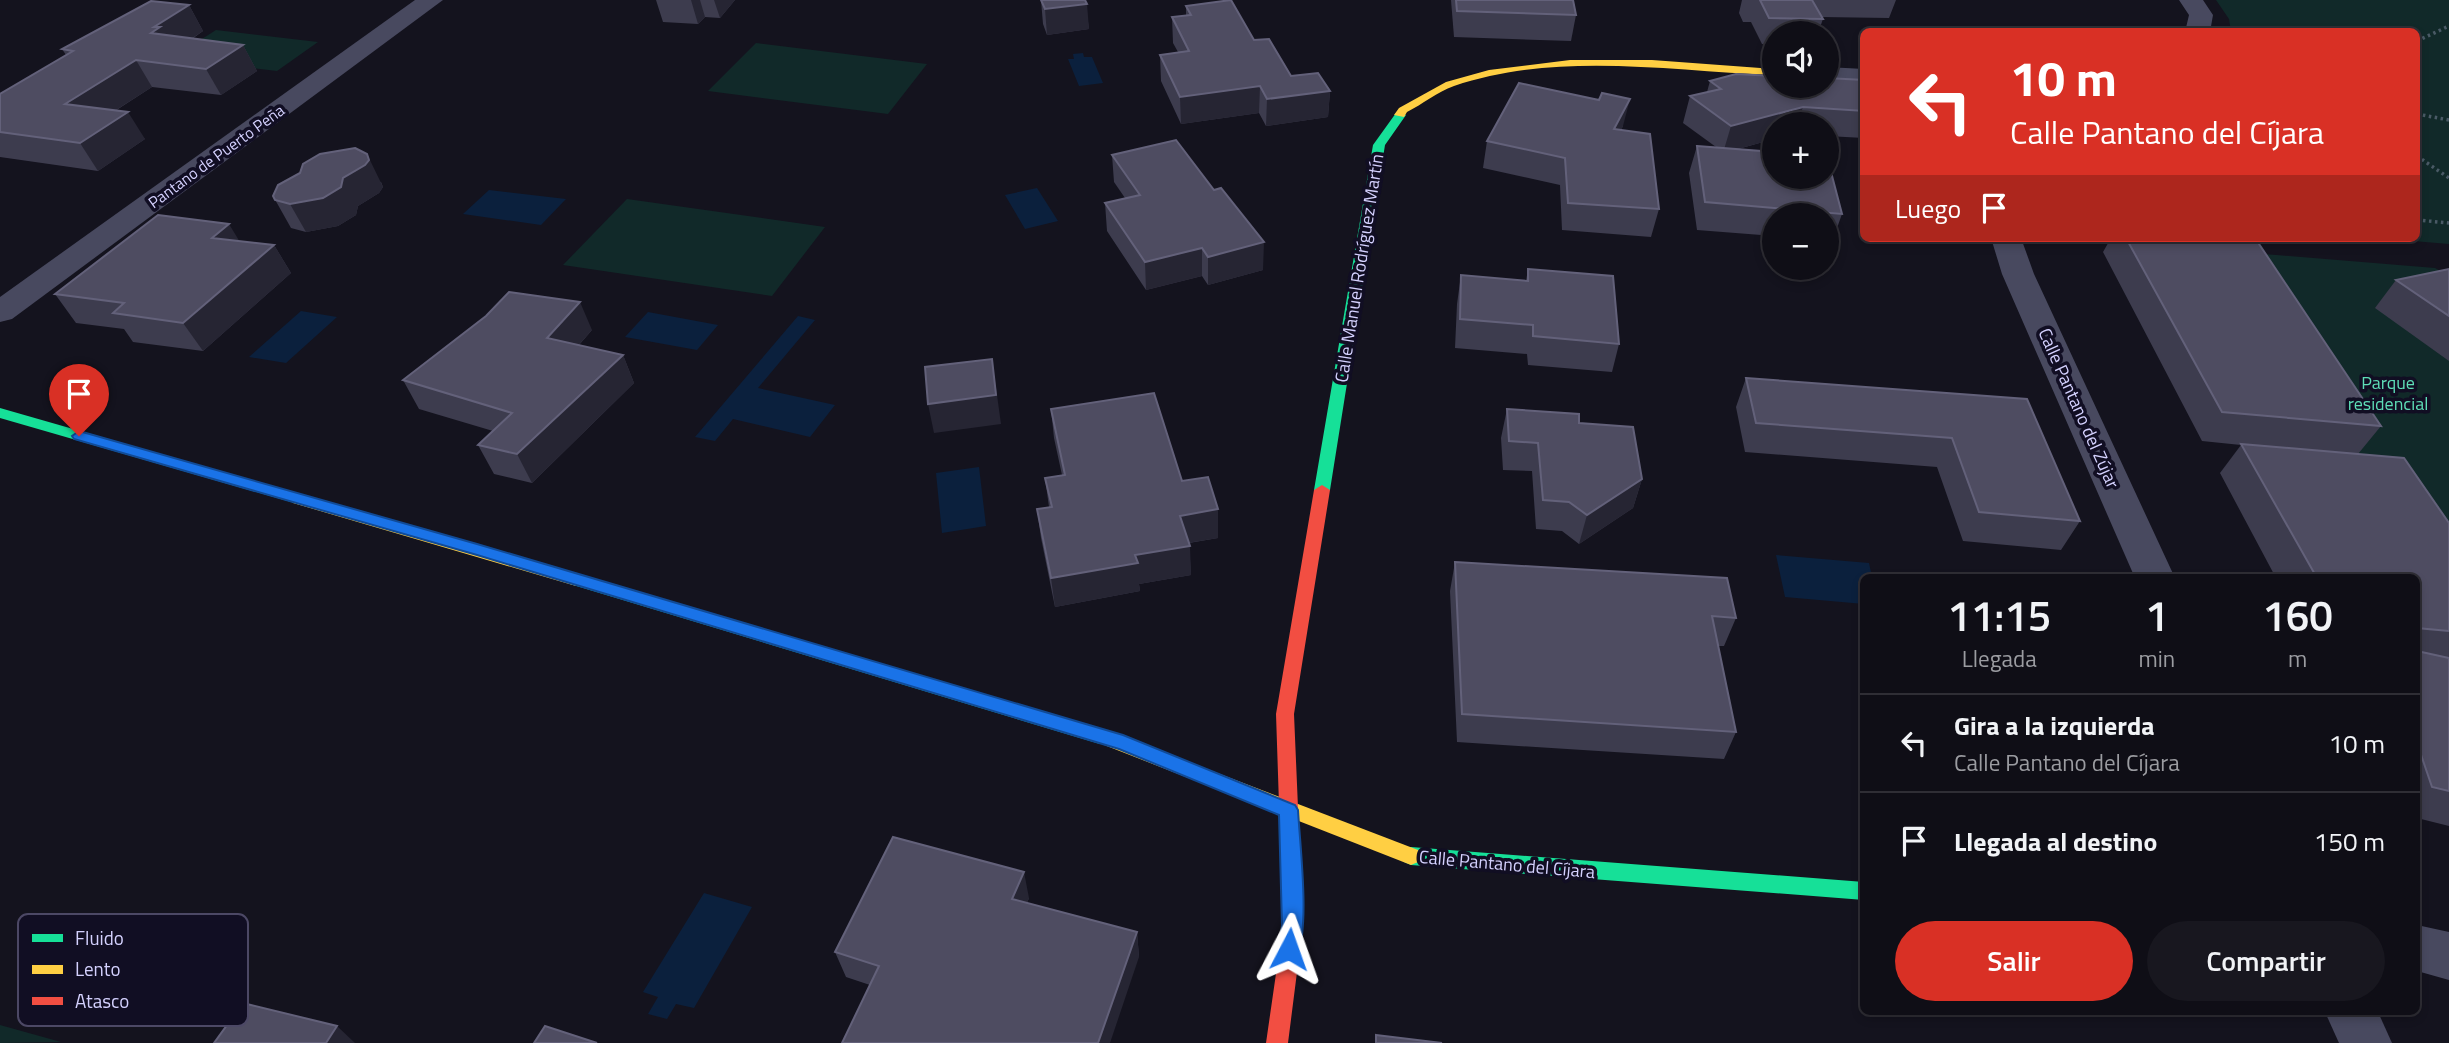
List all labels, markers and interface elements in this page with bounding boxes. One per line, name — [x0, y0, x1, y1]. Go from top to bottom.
map controls — [1762, 21, 1839, 280]
button: sound — [1762, 21, 1839, 98]
text: 10 m — [2010, 40, 2117, 115]
icon: left — [1895, 56, 1986, 147]
street label: Pantano de Puerto Peña — [143, 98, 289, 214]
text: Calle Pantano del Cíjara — [2010, 108, 2324, 156]
button: + — [1762, 112, 1839, 189]
street label: Calle Manuel Rodríguez Martín — [1328, 152, 1390, 384]
text: Luego — [1895, 189, 1961, 228]
icon: arrive — [1975, 189, 2013, 227]
button: − — [1762, 203, 1839, 280]
street label: Calle Pantano del Zújar — [2032, 324, 2126, 492]
pin — [49, 364, 109, 436]
park label: Parque residencial — [2348, 369, 2428, 417]
icon: arrive — [60, 375, 98, 413]
text: 11:15 — [1947, 583, 2051, 647]
text: 1 — [2145, 583, 2169, 647]
text: 160 — [2262, 583, 2333, 647]
text: Llegada — [1962, 641, 2037, 676]
text: min — [2138, 641, 2175, 676]
text: m — [2288, 641, 2307, 676]
text: Gira a la izquierda — [1954, 706, 2155, 745]
icon: left — [1895, 724, 1933, 762]
text: 10 m — [2328, 724, 2385, 763]
text: Calle Pantano del Cíjara — [1954, 745, 2180, 780]
icon: arrive — [1895, 822, 1933, 860]
text: Llegada al destino — [1954, 822, 2157, 861]
text: 150 m — [2314, 822, 2385, 861]
street label: Calle Pantano del Cíjara — [1418, 843, 1596, 885]
position arrow — [1252, 912, 1326, 986]
legend — [18, 914, 248, 1026]
button: Salir — [1895, 921, 2133, 1001]
button: Compartir — [2147, 921, 2385, 1001]
text: Fluido — [75, 923, 124, 952]
text: Lento — [75, 954, 120, 983]
text: Atasco — [75, 986, 129, 1015]

